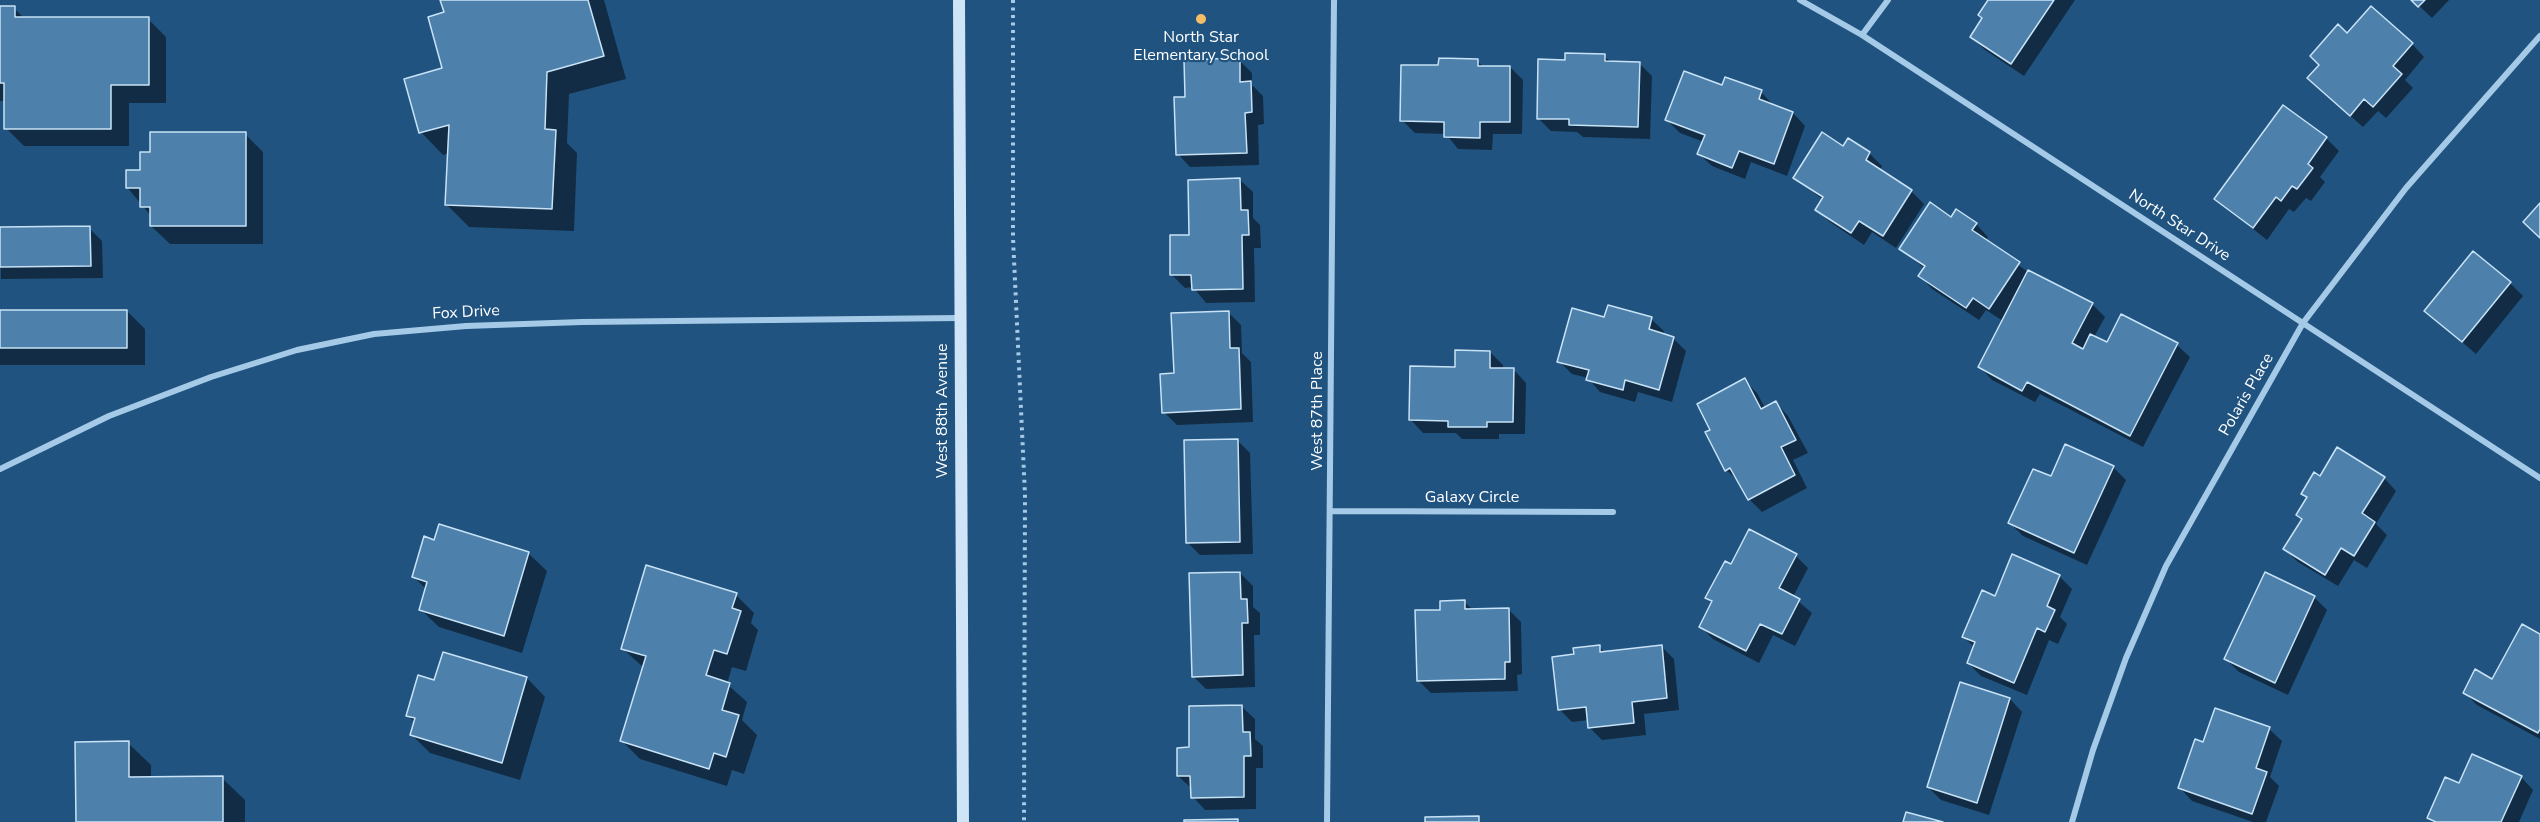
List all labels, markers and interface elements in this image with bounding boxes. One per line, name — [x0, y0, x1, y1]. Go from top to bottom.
marker: North Star Elementary School — [1194, 12, 1208, 26]
place label: North Star Elementary School — [1133, 28, 1269, 66]
street label: North Star Drive — [2125, 186, 2233, 266]
street label: Fox Drive — [432, 302, 500, 324]
street label: West 88th Avenue — [933, 344, 953, 478]
street label: Polaris Place — [2216, 350, 2278, 440]
street label: West 87th Place — [1308, 351, 1328, 471]
street label: Galaxy Circle — [1425, 488, 1519, 508]

